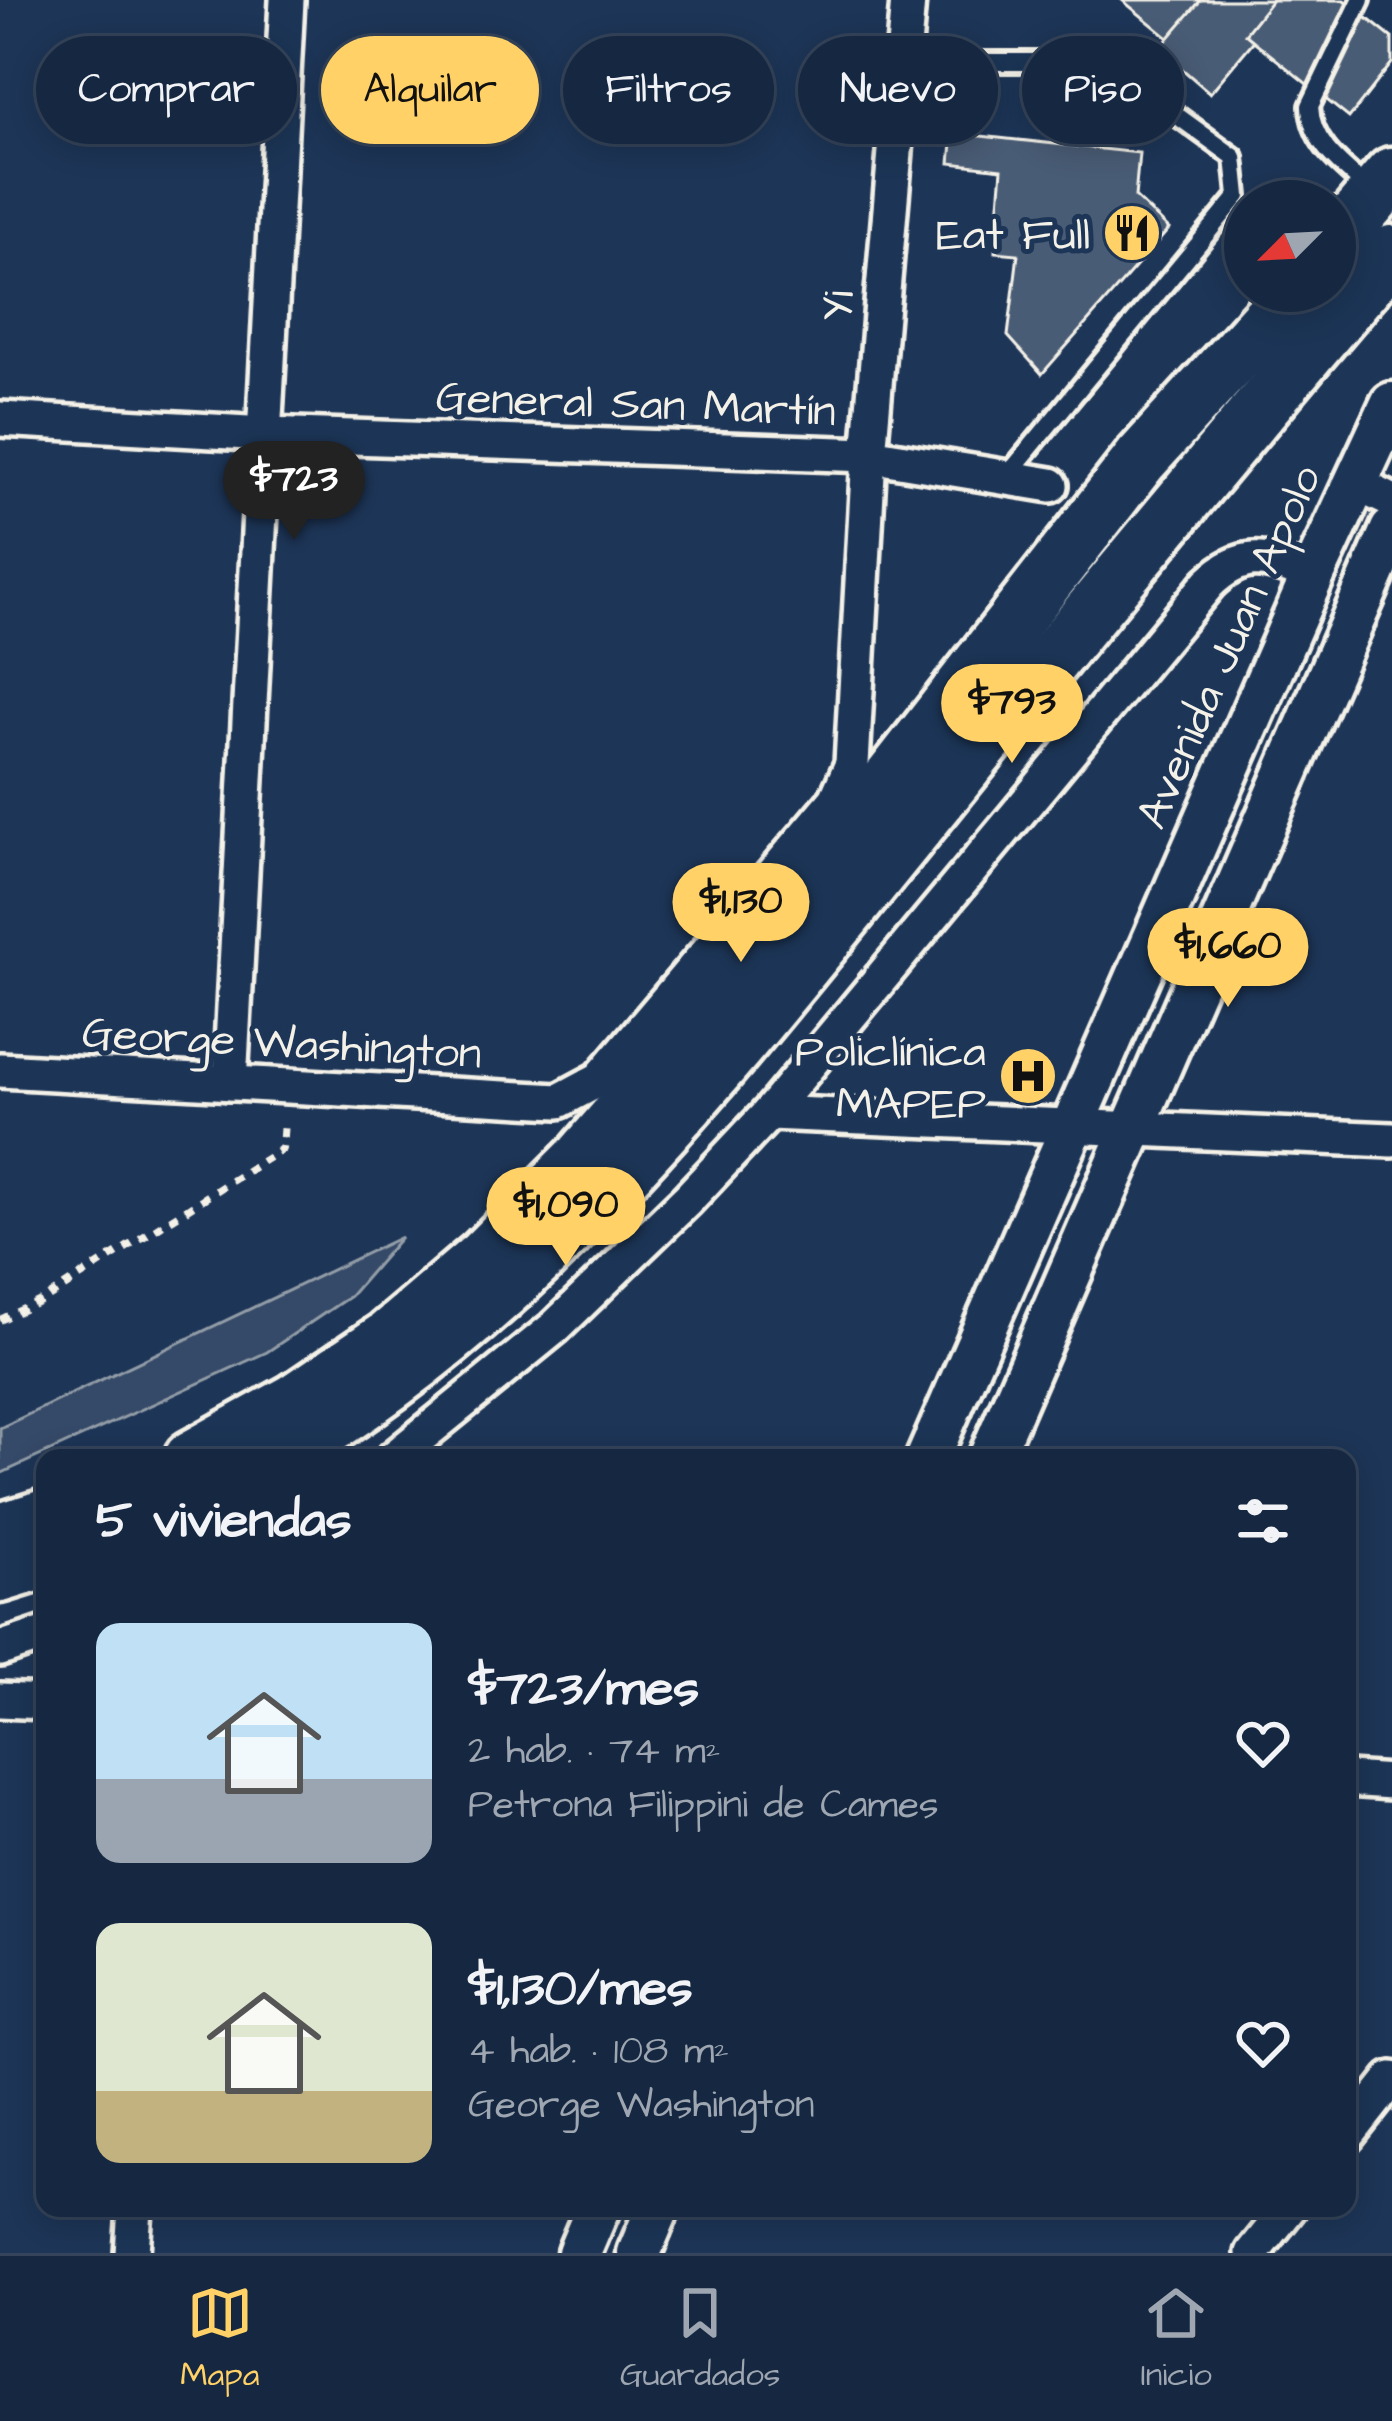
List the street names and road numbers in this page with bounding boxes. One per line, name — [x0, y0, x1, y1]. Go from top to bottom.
street label: Yi — [807, 288, 871, 324]
street label: General San Martín — [435, 367, 837, 443]
street label: Avenida Juan Apolo — [1122, 456, 1338, 839]
street label: George Washington — [81, 1003, 483, 1085]

